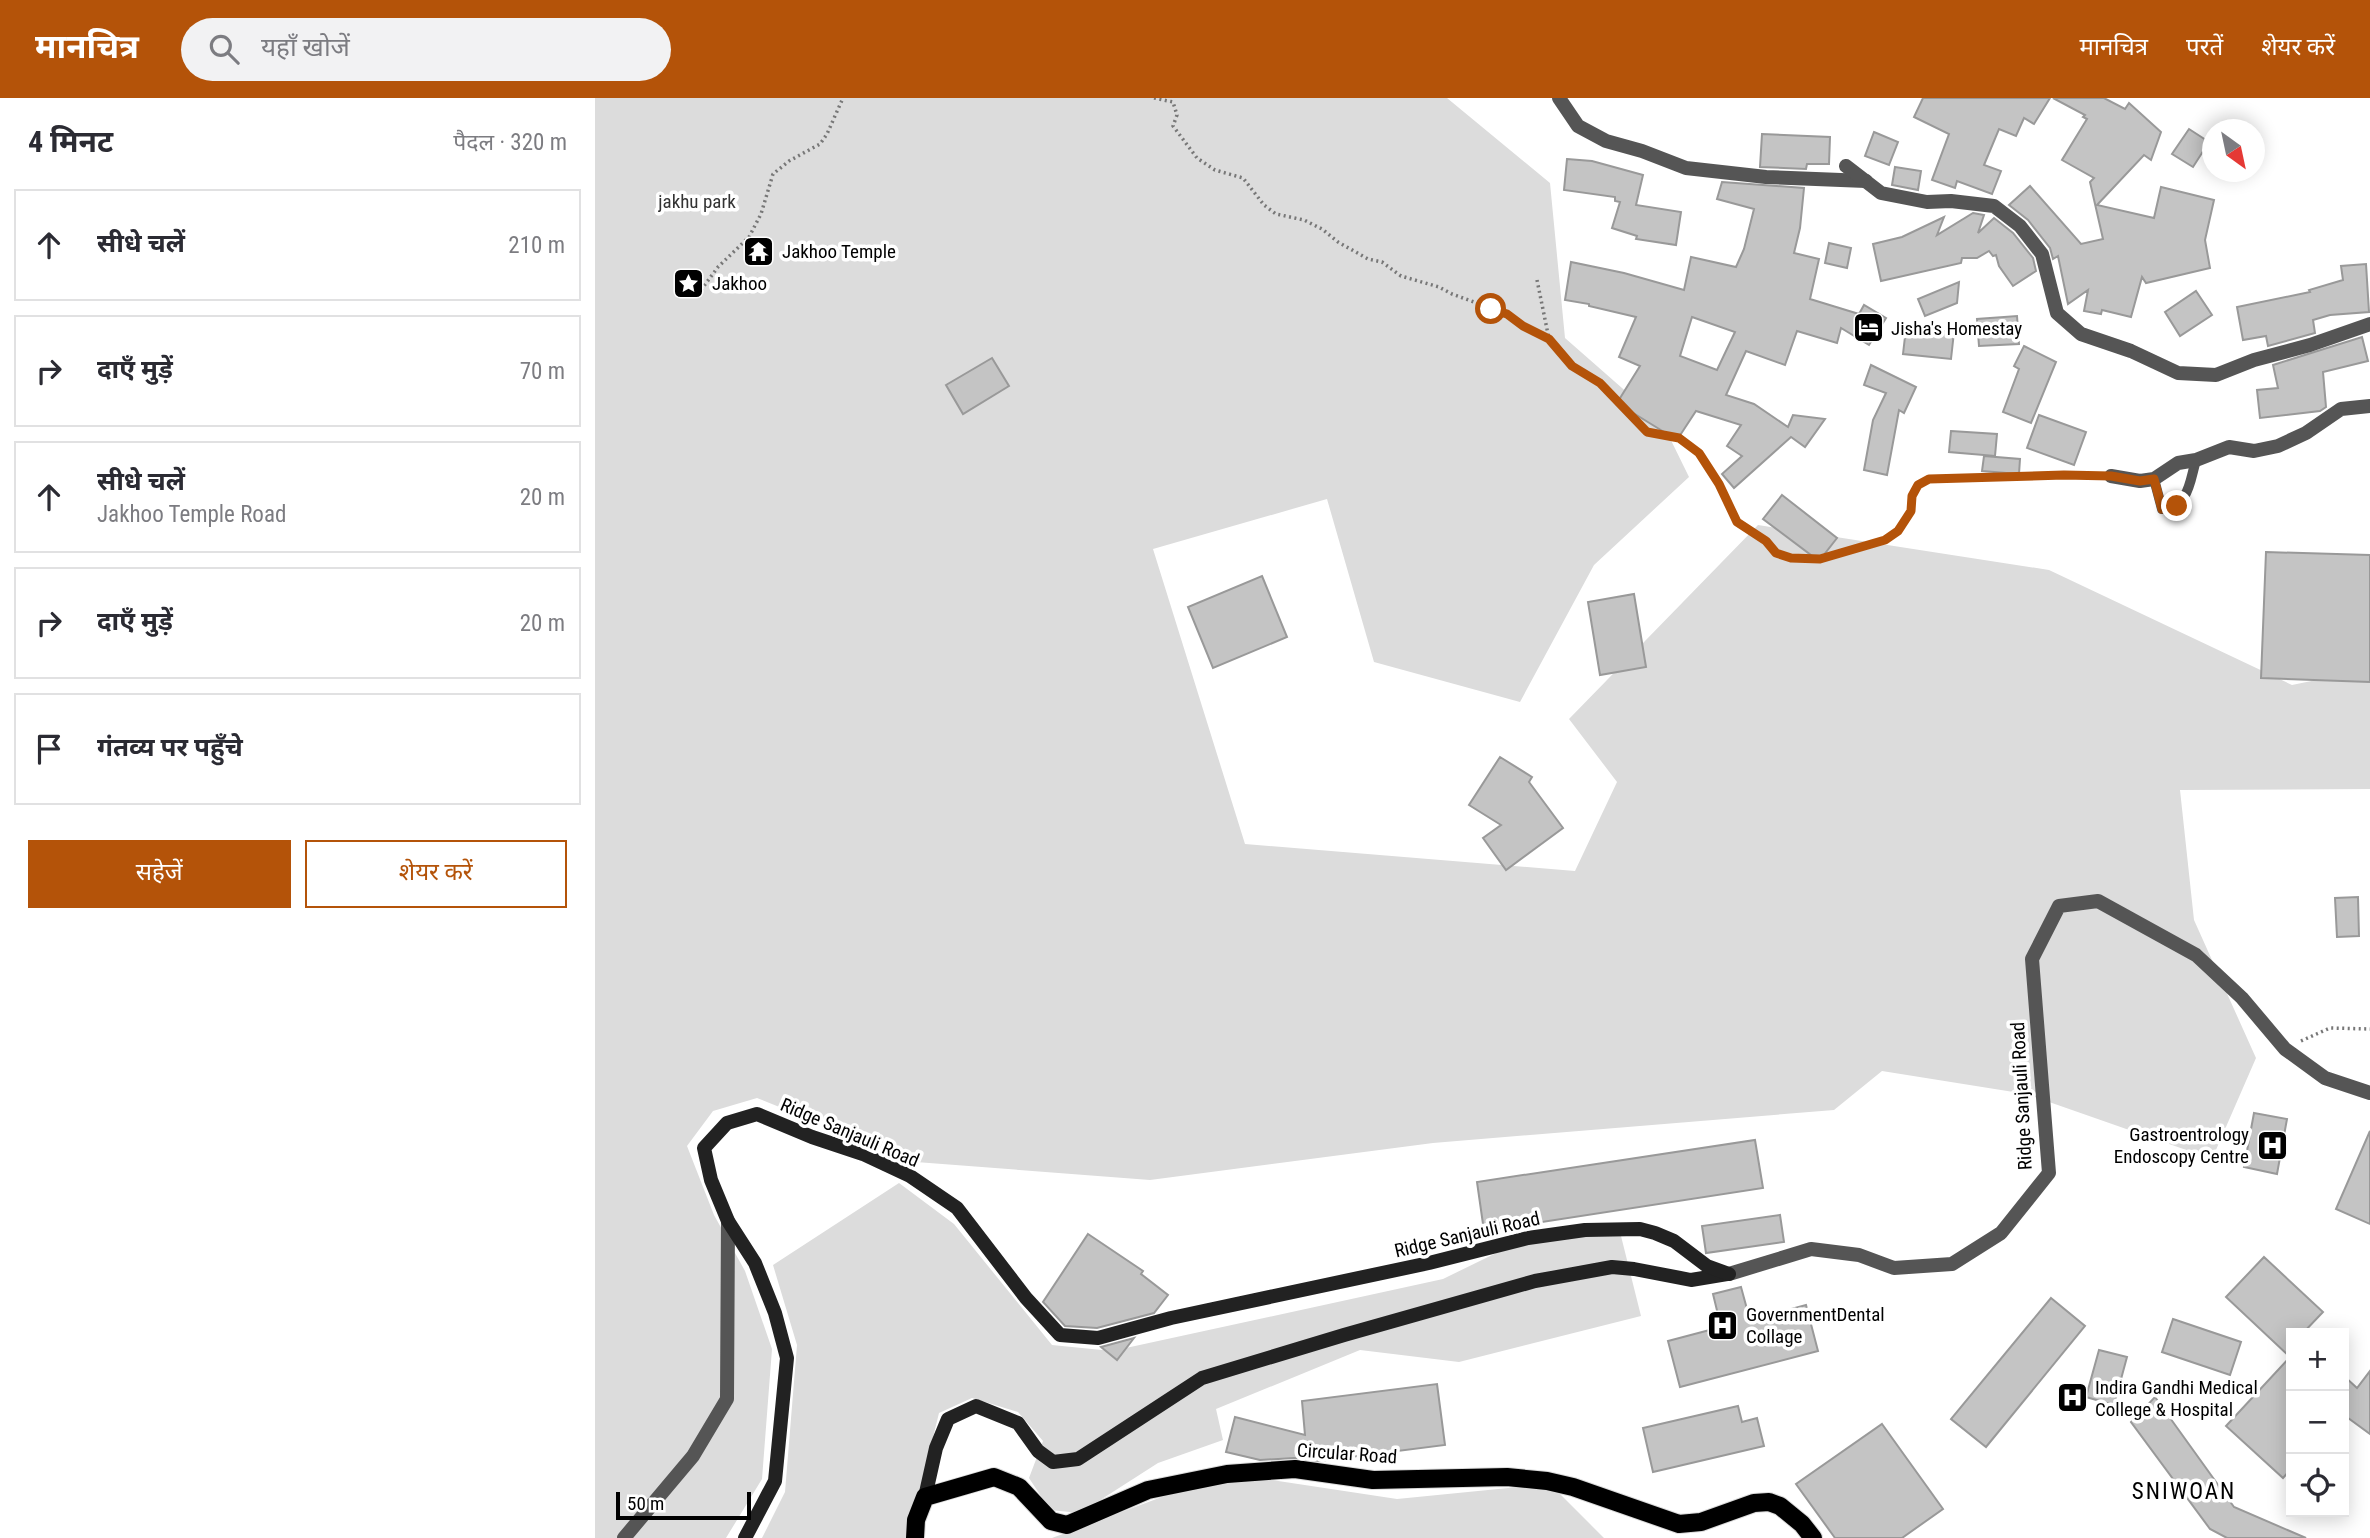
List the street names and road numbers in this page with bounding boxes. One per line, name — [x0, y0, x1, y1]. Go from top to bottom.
street label: Ridge Sanjauli Road — [2006, 1021, 2037, 1171]
street label: Ridge Sanjauli Road — [777, 1093, 923, 1172]
street label: Ridge Sanjauli Road — [1392, 1207, 1542, 1262]
street label: Circular Road — [1296, 1439, 1398, 1468]

